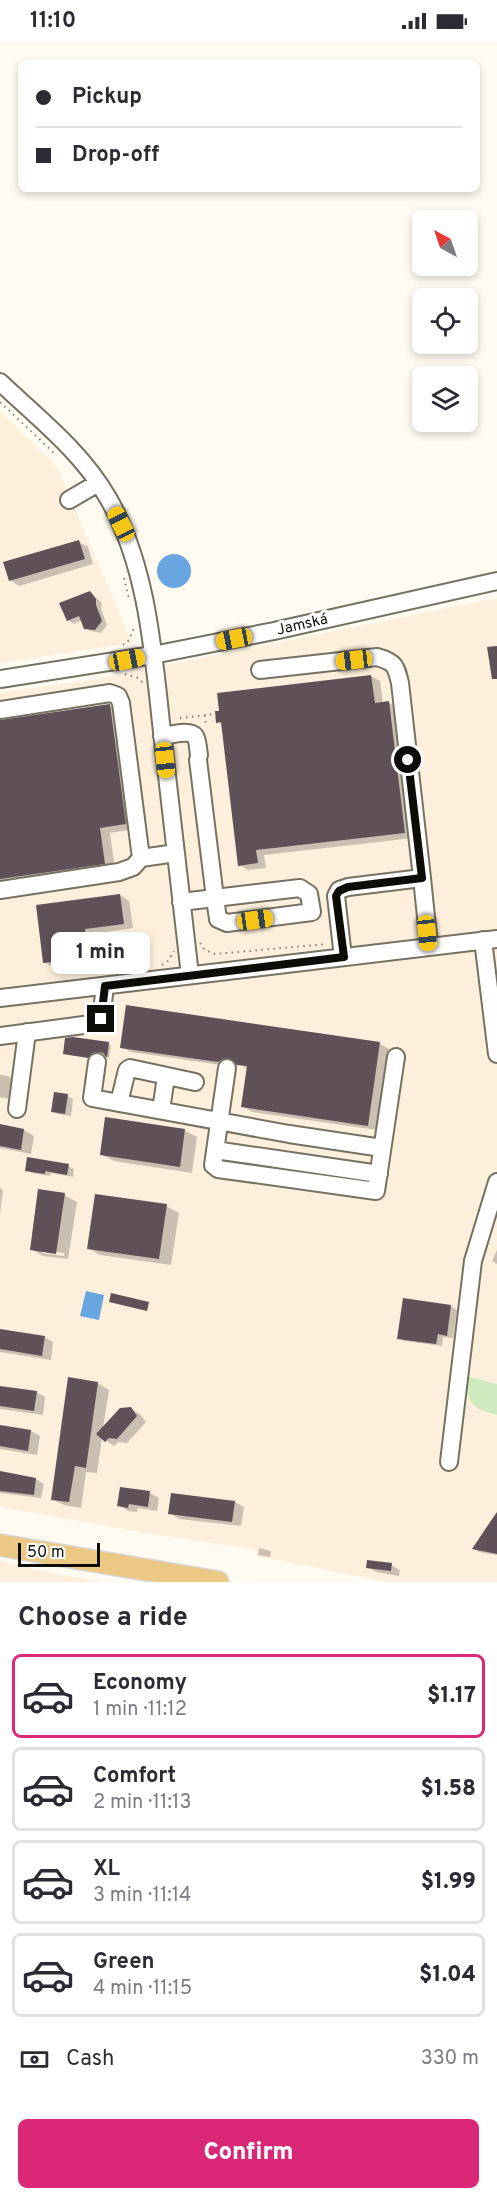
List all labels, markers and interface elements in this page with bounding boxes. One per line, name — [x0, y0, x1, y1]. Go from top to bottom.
text: 11:10 — [30, 8, 76, 35]
text: Pickup — [72, 84, 142, 111]
text: Drop-off — [72, 142, 159, 169]
north arrow — [412, 210, 478, 276]
map controls — [412, 210, 478, 432]
button: locate — [412, 288, 478, 354]
button: layers — [412, 366, 478, 432]
car — [105, 504, 137, 544]
street label: Jamská — [275, 610, 330, 641]
car — [215, 627, 253, 651]
car — [108, 648, 146, 672]
car — [335, 649, 373, 671]
car — [154, 741, 176, 779]
route start — [394, 746, 421, 773]
car — [236, 909, 274, 931]
car — [416, 914, 438, 952]
callout: 1 min — [51, 932, 150, 974]
text: 1 min — [76, 940, 125, 966]
route end — [87, 1005, 114, 1032]
scale bar — [18, 1540, 100, 1568]
text: 50 m — [27, 1543, 65, 1563]
text: Choose a ride — [18, 1601, 188, 1635]
icon: car — [21, 1669, 75, 1723]
text: Economy — [93, 1670, 187, 1697]
text: $1.17 — [427, 1683, 476, 1710]
text: 1 min · 11:12 — [93, 1697, 187, 1723]
icon: car — [21, 1762, 75, 1816]
text: Comfort — [93, 1763, 176, 1790]
text: $1.58 — [421, 1776, 476, 1803]
text: 2 min · 11:13 — [93, 1790, 192, 1816]
icon: car — [21, 1855, 75, 1909]
text: XL — [93, 1856, 120, 1883]
text: $1.99 — [421, 1869, 476, 1896]
text: 3 min · 11:14 — [93, 1883, 191, 1909]
icon: car — [21, 1948, 75, 2002]
text: Green — [93, 1949, 155, 1976]
text: $1.04 — [419, 1962, 476, 1989]
text: 4 min · 11:15 — [93, 1976, 192, 2002]
icon: cash — [18, 2043, 51, 2076]
text: Cash — [66, 2046, 115, 2073]
text: 330 m — [421, 2046, 479, 2072]
button: Confirm — [18, 2119, 479, 2188]

